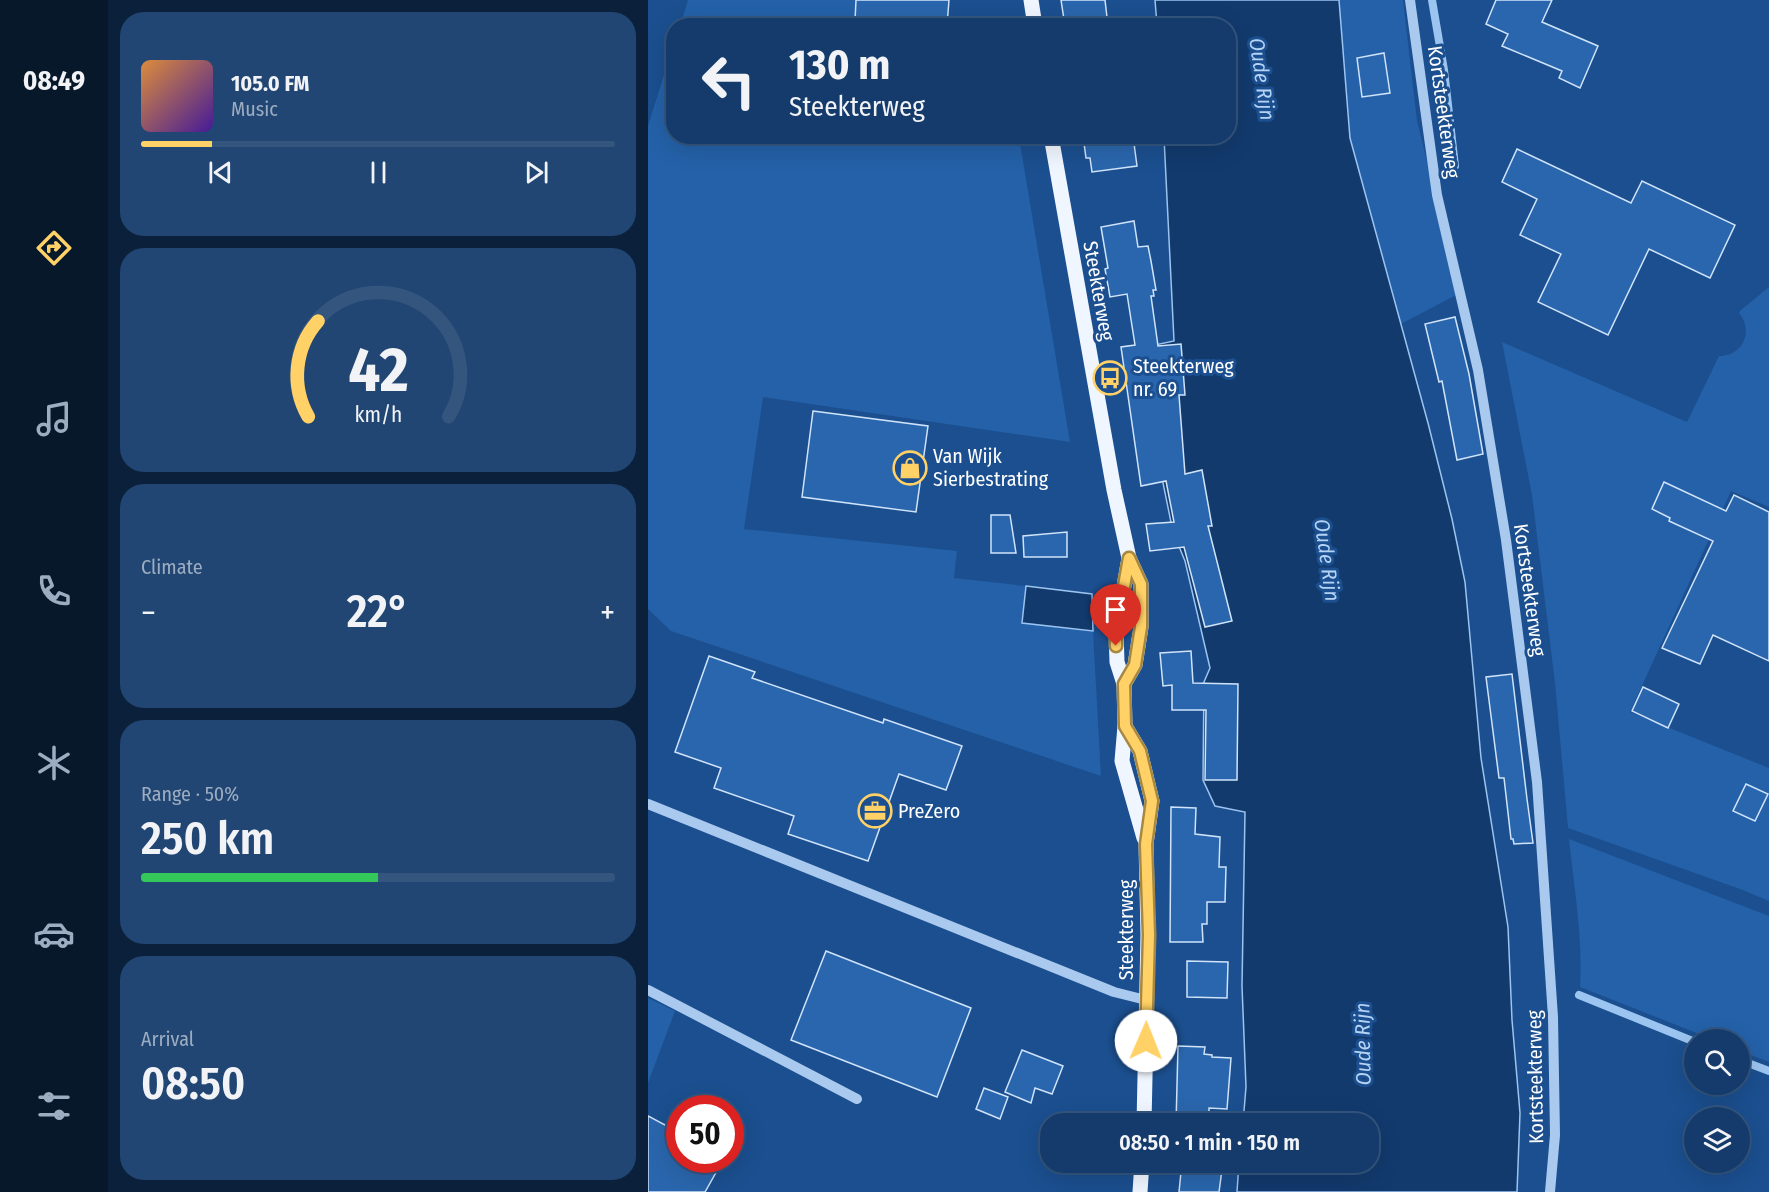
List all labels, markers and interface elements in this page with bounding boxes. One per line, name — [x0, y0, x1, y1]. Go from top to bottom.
water label: Oude Rijn — [1243, 36, 1281, 122]
text: 130 m — [789, 40, 890, 90]
icon: left — [690, 42, 768, 120]
street label: Kortsteekterweg — [1423, 44, 1465, 180]
text: 08:49 — [23, 65, 85, 97]
text: 105.0 FM — [231, 70, 309, 97]
text: Steekterweg — [789, 91, 925, 123]
text: Music — [231, 97, 278, 121]
icon: previous — [204, 156, 237, 189]
icon: pause — [362, 156, 395, 189]
icon: next — [520, 156, 553, 189]
icon: directions — [33, 227, 75, 269]
street label: Steekterweg — [1078, 239, 1120, 343]
text: 42 — [348, 333, 408, 408]
place label: Steekterweg nr. 69 — [1133, 354, 1234, 401]
bus stop icon: Steekterweg nr. 69 — [1092, 360, 1128, 396]
icon: music — [33, 398, 75, 440]
text: km/h — [354, 402, 402, 428]
place label: Van Wijk Sierbestrating — [933, 444, 1049, 491]
shop icon: Van Wijk Sierbestrating — [892, 450, 928, 486]
water label: Oude Rijn — [1308, 517, 1346, 603]
street label: Kortsteekterweg — [1509, 522, 1551, 658]
text: Climate — [141, 555, 203, 579]
icon: phone — [33, 570, 75, 612]
pin — [1090, 584, 1141, 646]
text: 22° — [347, 585, 409, 639]
text: − — [141, 593, 156, 633]
text: + — [600, 593, 615, 633]
icon: arrive — [1099, 593, 1132, 626]
icon: climate — [33, 742, 75, 784]
text: Range · 50% — [141, 782, 239, 806]
office icon: PreZero — [857, 793, 893, 829]
place label: PreZero — [898, 799, 960, 823]
text: 250 km — [141, 812, 274, 866]
street label: Steekterweg — [1114, 879, 1138, 980]
icon: car — [33, 913, 75, 955]
water label: Oude Rijn — [1349, 1002, 1377, 1086]
position arrow — [1114, 1009, 1178, 1073]
street label: Kortsteekterweg — [1522, 1009, 1548, 1144]
text: Arrival — [141, 1027, 194, 1051]
map controls — [1684, 1029, 1750, 1173]
button: search — [1684, 1029, 1750, 1095]
text: 08:50 — [141, 1057, 245, 1111]
icon: filters — [33, 1085, 75, 1127]
speed limit sign: 50 — [666, 1095, 744, 1173]
button: layers — [1684, 1107, 1750, 1173]
text: 08:50 · 1 min · 150 m — [1119, 1129, 1300, 1156]

